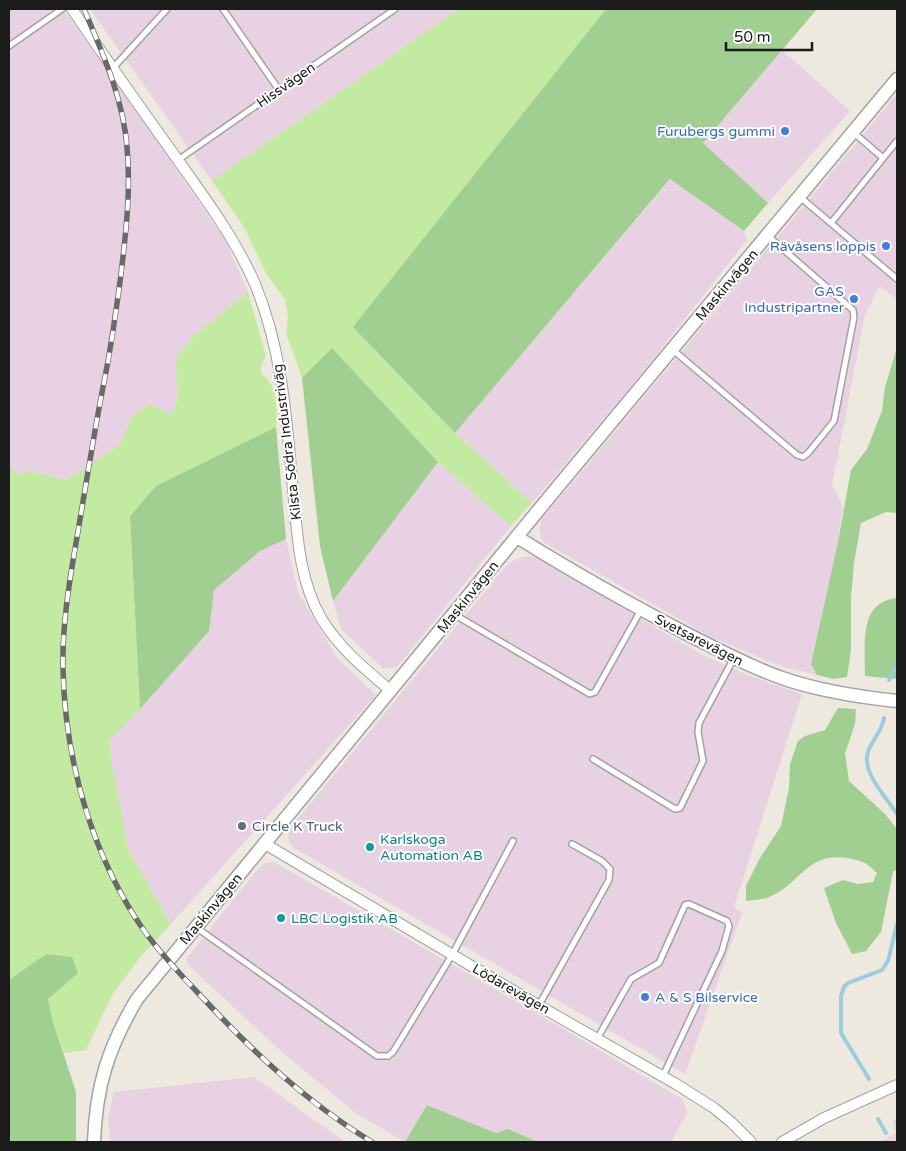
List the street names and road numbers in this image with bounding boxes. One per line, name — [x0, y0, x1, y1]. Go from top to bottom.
street label: Hissvägen — [253, 59, 319, 111]
street label: Maskinvägen — [692, 246, 762, 324]
street label: Kilsta Södra Industriväg — [269, 363, 305, 521]
street label: Maskinvägen — [434, 557, 502, 637]
street label: Svetsarevägen — [652, 610, 746, 670]
street label: Maskinvägen — [176, 870, 246, 948]
street label: Lödarevägen — [469, 960, 553, 1018]

